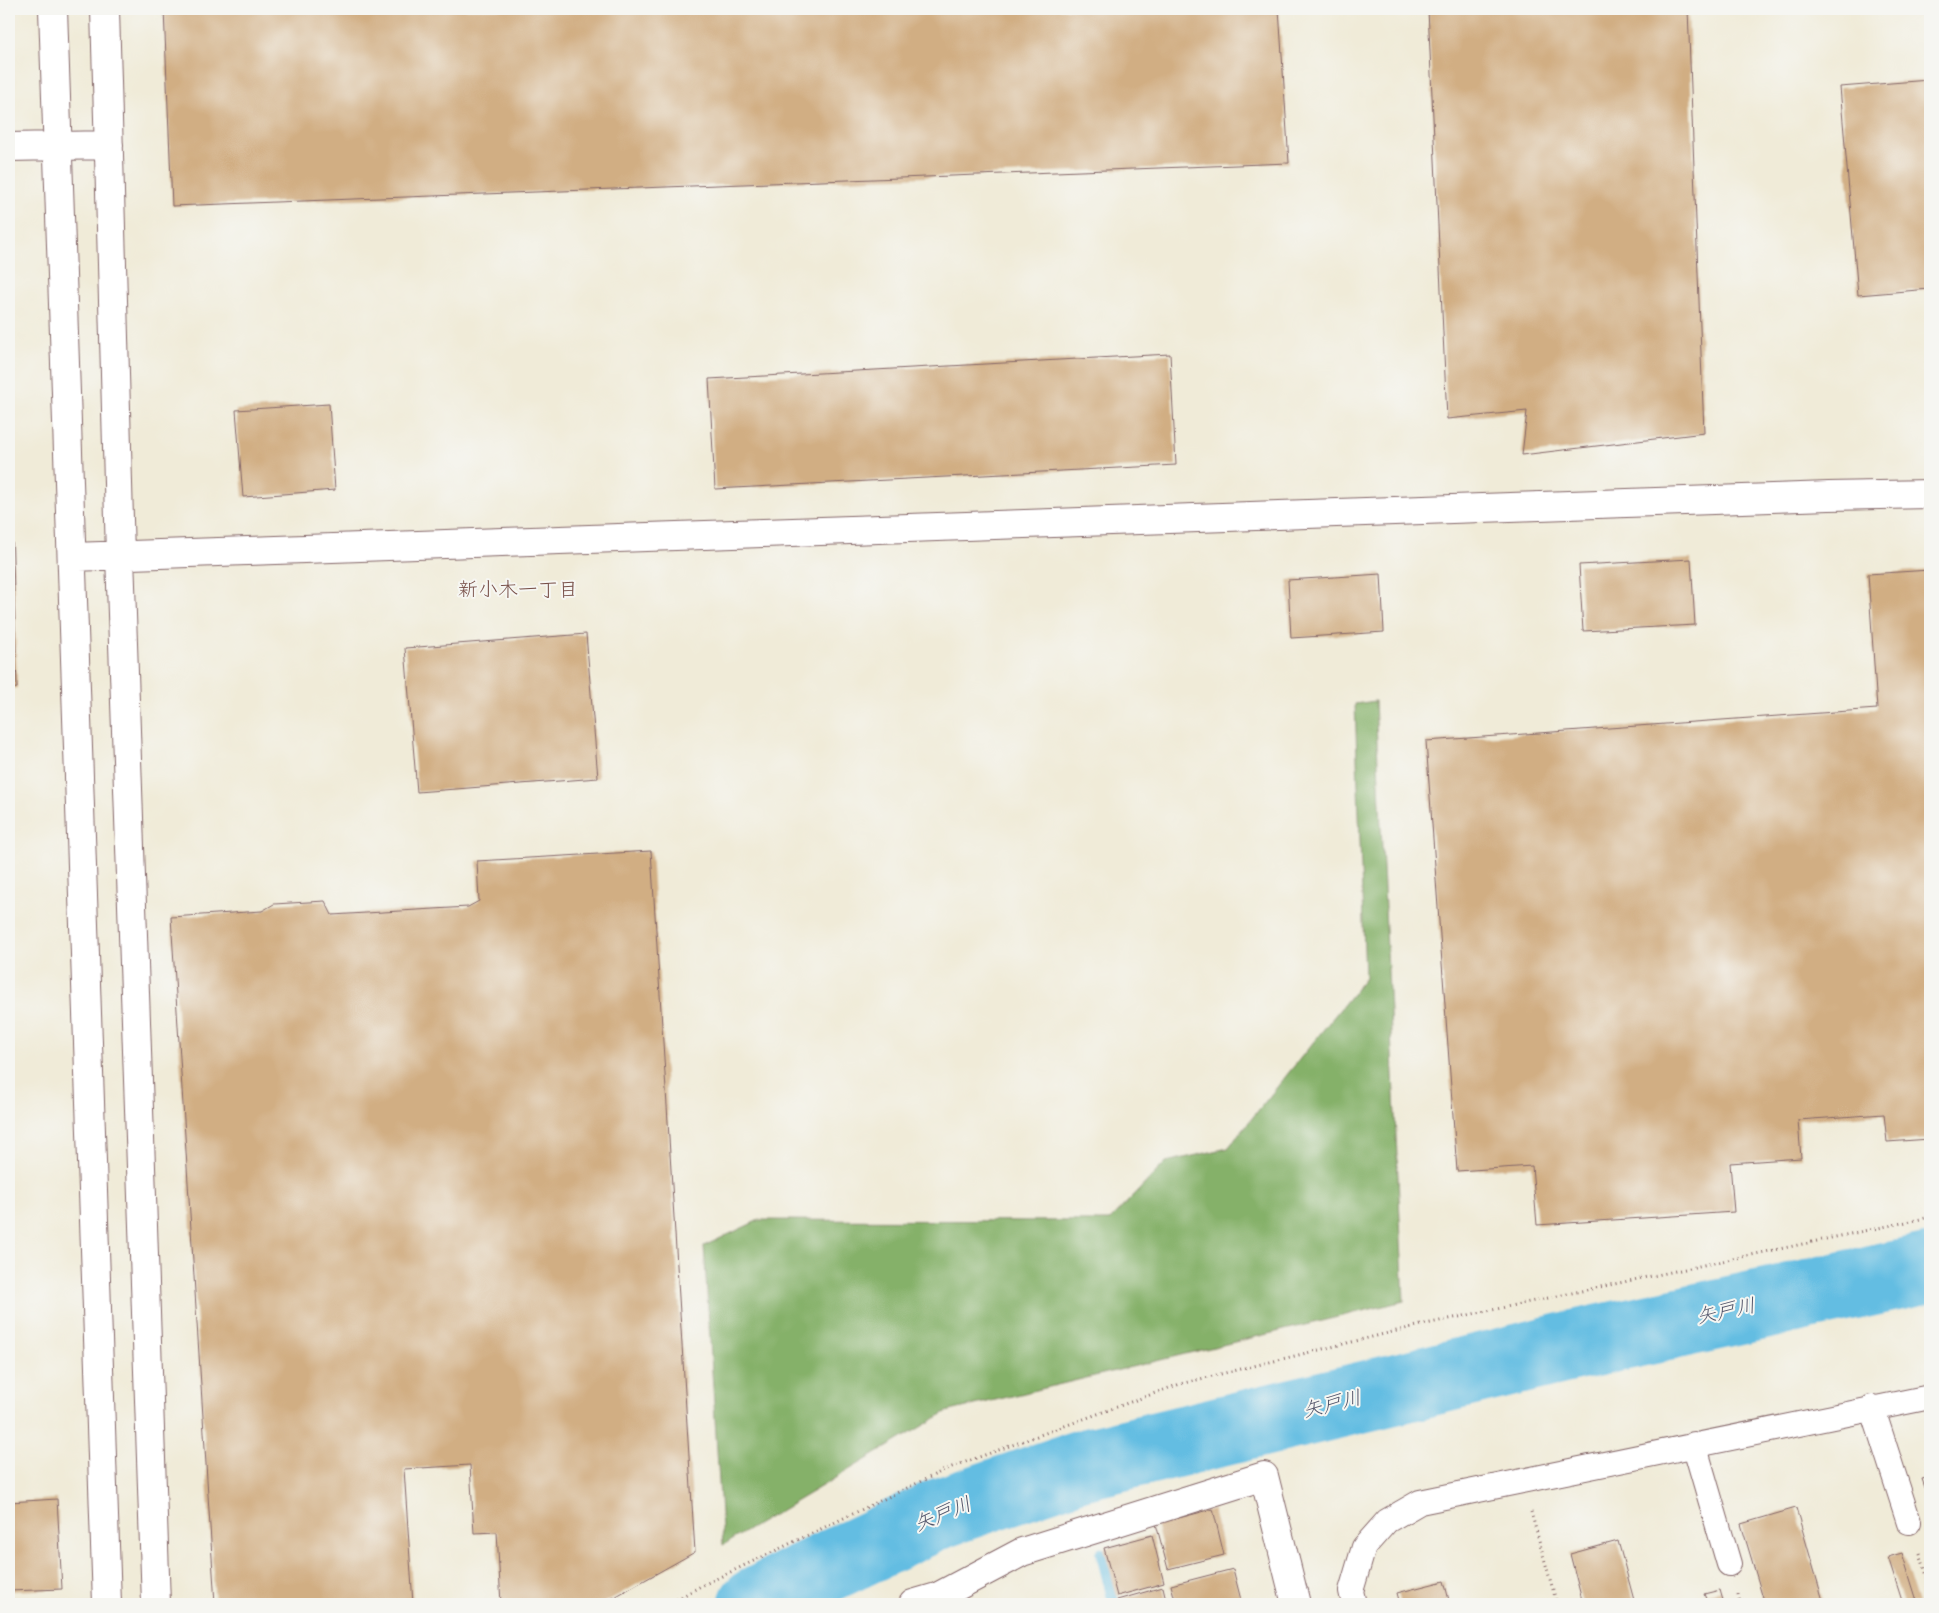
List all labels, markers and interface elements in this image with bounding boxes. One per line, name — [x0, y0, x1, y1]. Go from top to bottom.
district label: 新小木一丁目 — [458, 577, 578, 604]
water label: 矢戸川 — [1694, 1293, 1758, 1331]
water label: 矢戸川 — [1300, 1385, 1364, 1425]
water label: 矢戸川 — [910, 1491, 976, 1539]

